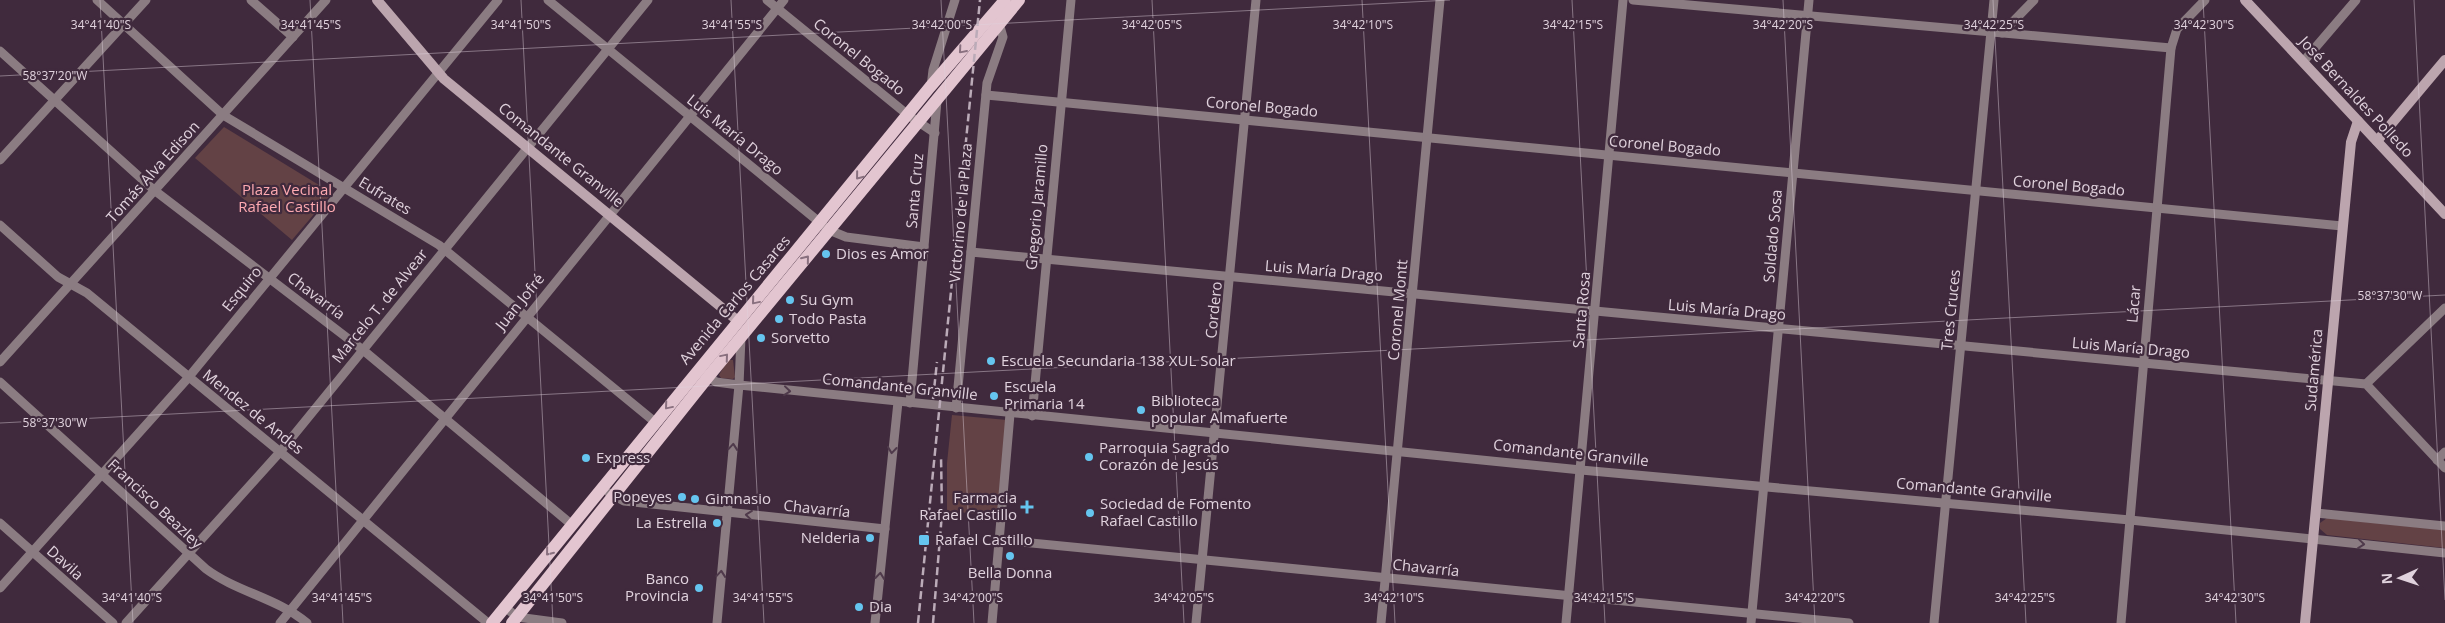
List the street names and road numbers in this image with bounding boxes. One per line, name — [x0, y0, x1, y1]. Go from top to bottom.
street label: Coronel Bogado — [810, 13, 910, 99]
street label: José Bernaldes Polledo — [2294, 30, 2418, 161]
street label: Luis María Drago — [683, 89, 788, 179]
street label: Coronel Bogado — [1205, 91, 1319, 121]
street label: Comandante Granville — [495, 97, 629, 211]
street label: Tomás Alva Edison — [101, 116, 203, 226]
street label: Coronel Bogado — [1608, 130, 1722, 160]
street label: Victorino de la Plaza — [944, 142, 976, 284]
street label: Gregorio Jaramillo — [1021, 143, 1051, 271]
street label: Santa Cruz — [901, 153, 927, 229]
street label: Coronel Bogado — [2012, 170, 2126, 200]
street label: Eufrates — [356, 172, 416, 219]
street label: Soldado Sosa — [1758, 189, 1786, 283]
street label: Avenida Carlos Casares — [674, 231, 794, 368]
street label: Marcelo T. de Alvear — [327, 244, 432, 367]
street label: Luis María Drago — [1264, 255, 1384, 285]
street label: Coronel Montt — [1383, 259, 1411, 361]
street label: Esquiro — [217, 262, 266, 315]
street label: Chavarría — [284, 267, 349, 323]
street label: Tres Cruces — [1936, 268, 1964, 351]
street label: Juan Jofré — [489, 269, 548, 335]
street label: Santa Rosa — [1568, 271, 1594, 349]
street label: Cordero — [1200, 280, 1226, 339]
street label: Lácar — [2121, 284, 2145, 324]
street label: Luis María Drago — [1667, 294, 1787, 324]
street label: Sudamérica — [2299, 328, 2327, 412]
street label: Luis María Drago — [2071, 332, 2191, 362]
street label: Mendez de Andes — [199, 364, 308, 458]
street label: Comandante Granville — [821, 368, 979, 404]
street label: Comandante Granville — [1492, 434, 1650, 470]
street label: Francisco Beazley — [104, 454, 208, 553]
street label: Comandante Granville — [1895, 472, 2053, 506]
street label: Chavarría — [783, 495, 852, 521]
street label: Davila — [43, 541, 88, 584]
street label: Chavarría — [1392, 554, 1461, 580]

